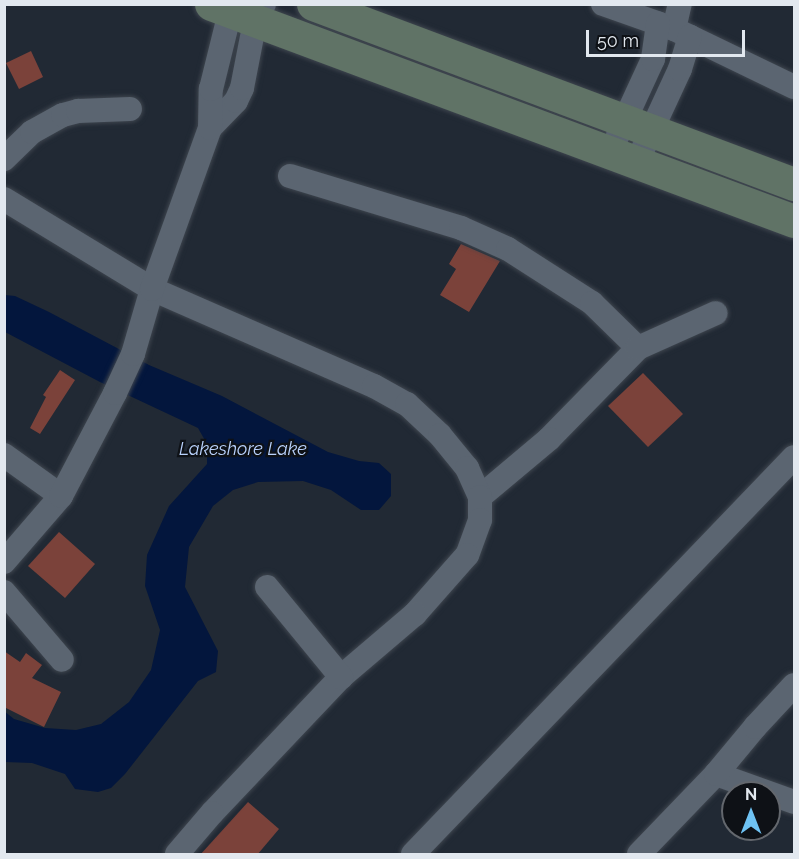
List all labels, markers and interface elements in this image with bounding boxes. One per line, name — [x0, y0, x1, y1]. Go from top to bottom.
scale bar — [589, 18, 748, 56]
text: 50 m — [597, 30, 639, 51]
water label: Lakeshore Lake — [179, 438, 307, 460]
north arrow — [721, 781, 781, 841]
text: N — [745, 785, 757, 804]

